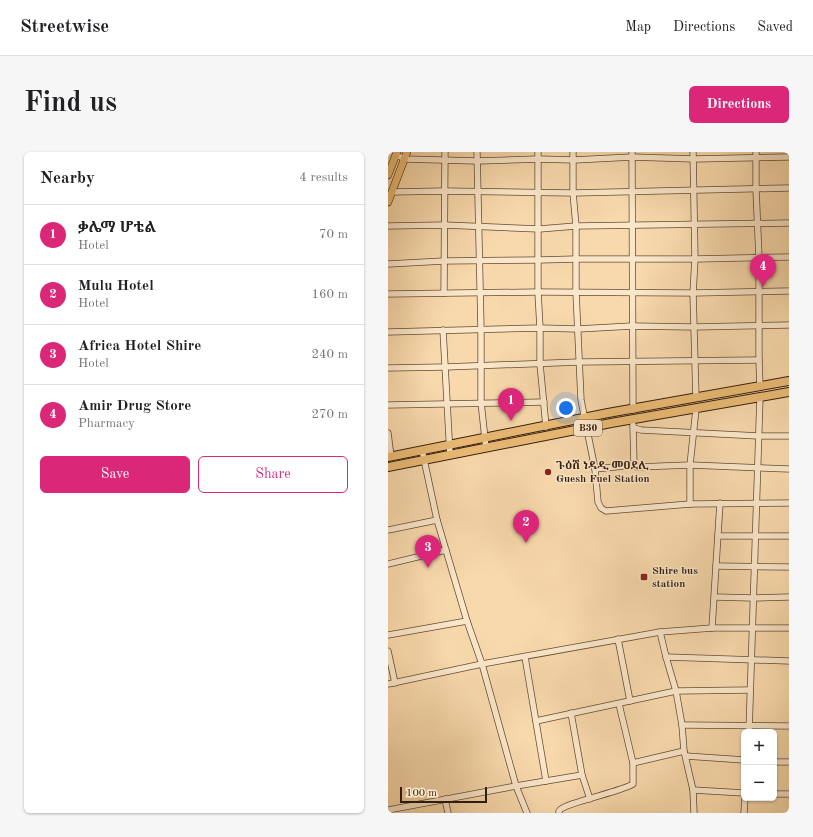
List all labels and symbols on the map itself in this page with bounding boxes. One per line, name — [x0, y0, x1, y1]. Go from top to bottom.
pin: 4 — [750, 254, 776, 287]
pin: 1 — [498, 388, 524, 421]
your location — [556, 398, 576, 418]
road number: B30 — [574, 420, 602, 436]
place label: ጉዕሽ ነዳዲ መዐደሊ Guesh Fuel Station — [556, 459, 650, 485]
marker: ጉዕሽ ነዳዲ መዐደሊ Guesh Fuel Station — [543, 467, 553, 477]
pin: 2 — [513, 510, 539, 543]
pin: 3 — [415, 535, 441, 568]
place label: Shire bus station — [652, 566, 698, 590]
marker: Shire bus station — [639, 572, 649, 582]
scale bar — [400, 785, 487, 804]

